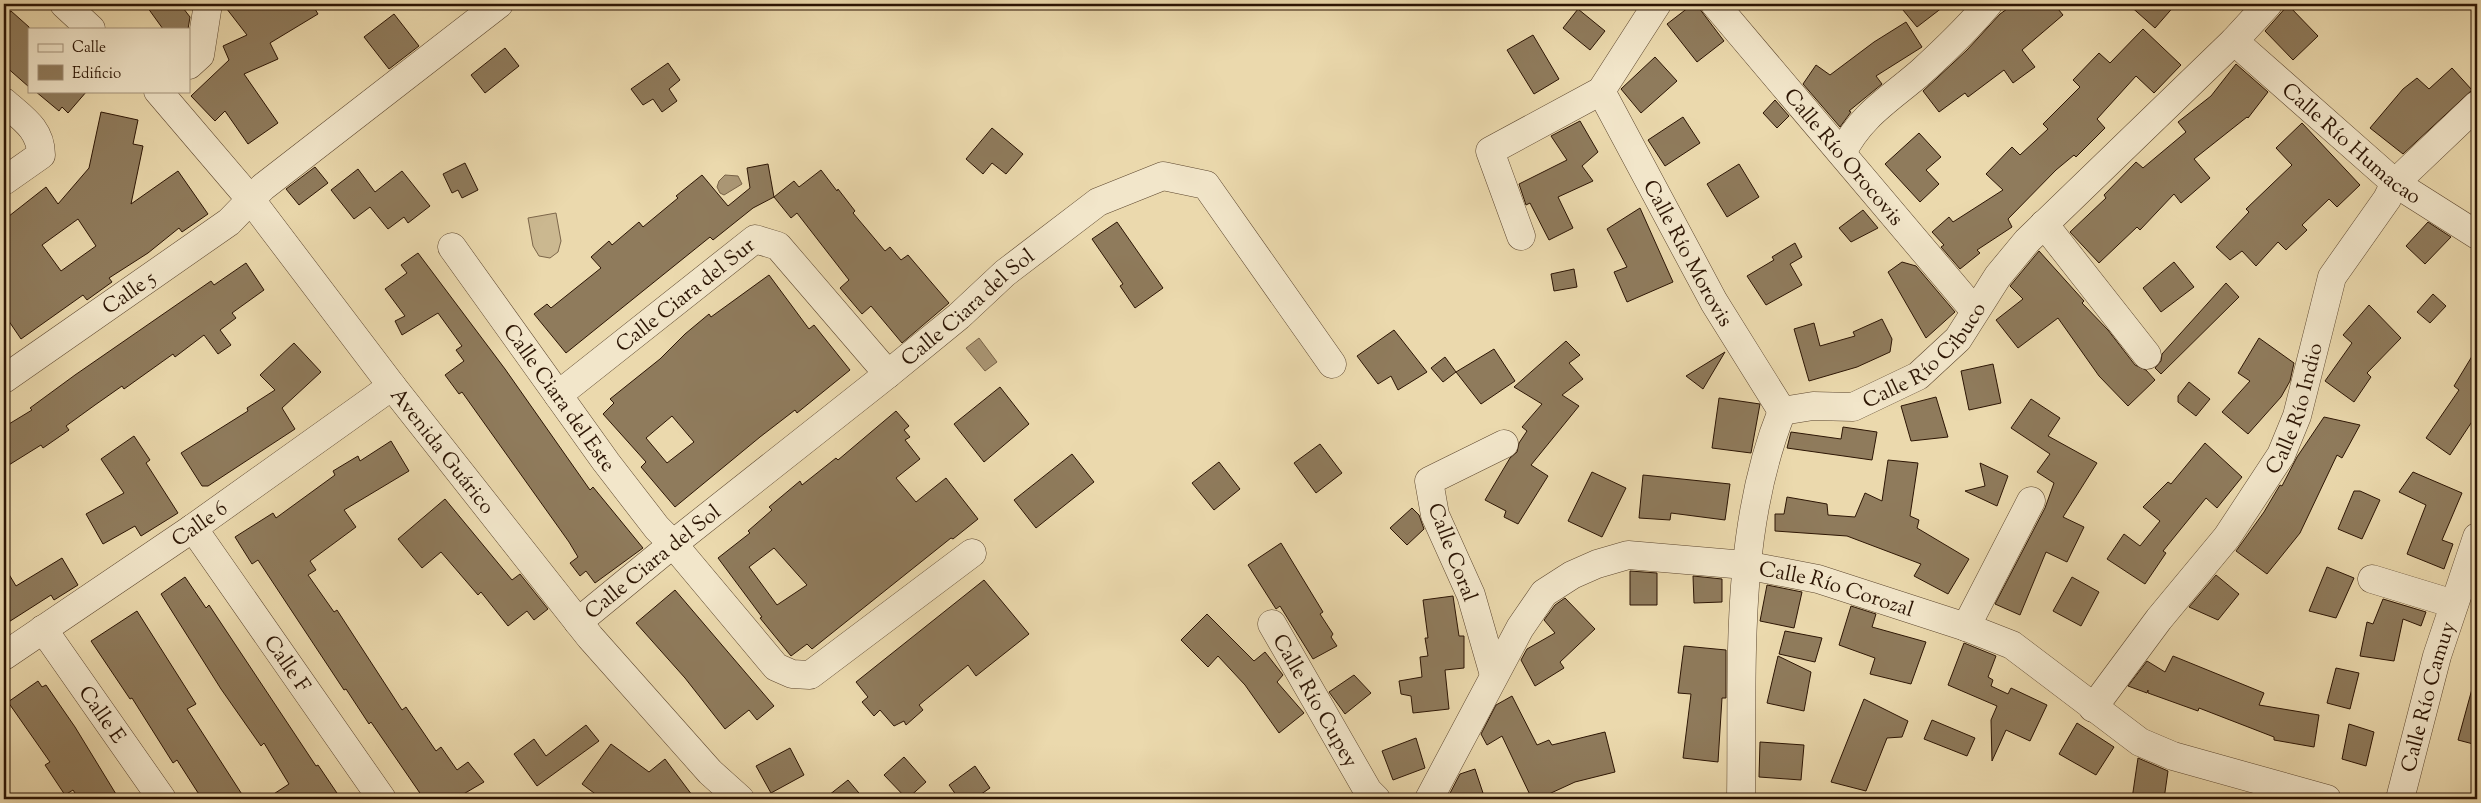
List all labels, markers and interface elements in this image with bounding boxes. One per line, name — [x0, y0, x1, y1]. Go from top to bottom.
legend — [28, 28, 190, 92]
text: Calle — [72, 38, 106, 59]
text: Edificio — [72, 64, 121, 85]
street label: Calle Río Humacao — [2274, 77, 2426, 213]
street label: Calle Río Orocovis — [1776, 83, 1910, 233]
street label: Calle Río Morovis — [1634, 175, 1739, 333]
street label: Calle Ciara del Sur — [610, 231, 762, 361]
street label: Calle Ciara del Sol — [895, 242, 1042, 374]
street label: Calle 5 — [97, 264, 163, 323]
street label: Calle Río Cibuco — [1858, 297, 1995, 417]
street label: Calle Ciara del Este — [495, 318, 621, 479]
street label: Calle Río Indio — [2259, 340, 2332, 481]
street label: Avenida Guárico — [382, 382, 501, 522]
street label: Calle 6 — [166, 495, 235, 555]
street label: Calle Ciara del Sol — [579, 498, 728, 627]
street label: Calle Coral — [1419, 499, 1484, 606]
street label: Calle Río Corozal — [1756, 555, 1917, 626]
street label: Calle Río Camuy — [2395, 617, 2465, 776]
street label: Calle Río Cupey — [1264, 629, 1365, 774]
street label: Calle F — [255, 630, 316, 700]
street label: Calle E — [70, 680, 132, 751]

